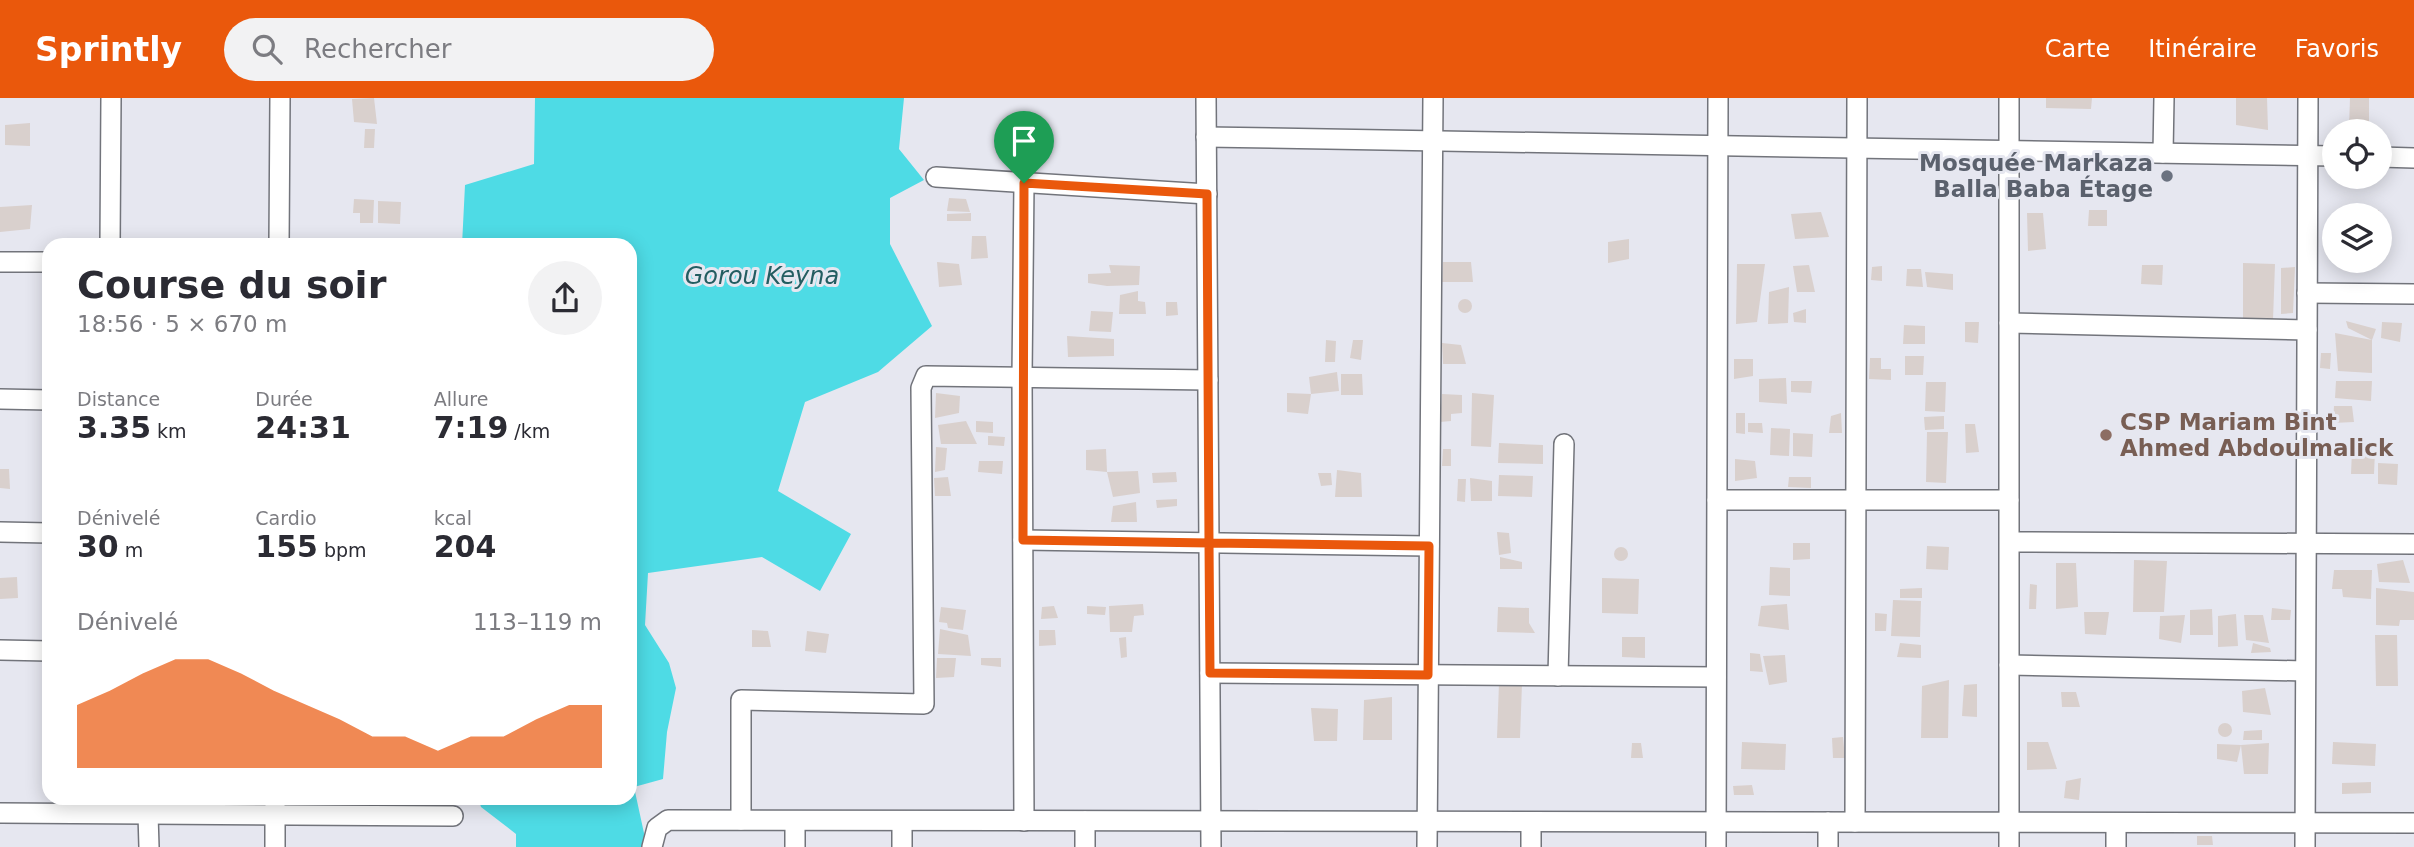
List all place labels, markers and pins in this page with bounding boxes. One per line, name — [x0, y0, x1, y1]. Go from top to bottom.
pin — [994, 111, 1054, 183]
place label: Mosquée Markaza Balla Baba Étage — [1919, 150, 2153, 202]
marker: Mosquée Markaza Balla Baba Étage — [2159, 168, 2175, 184]
place label: CSP Mariam Bint Ahmed Abdoulmalick — [2120, 409, 2394, 461]
marker: CSP Mariam Bint Ahmed Abdoulmalick — [2098, 427, 2114, 443]

